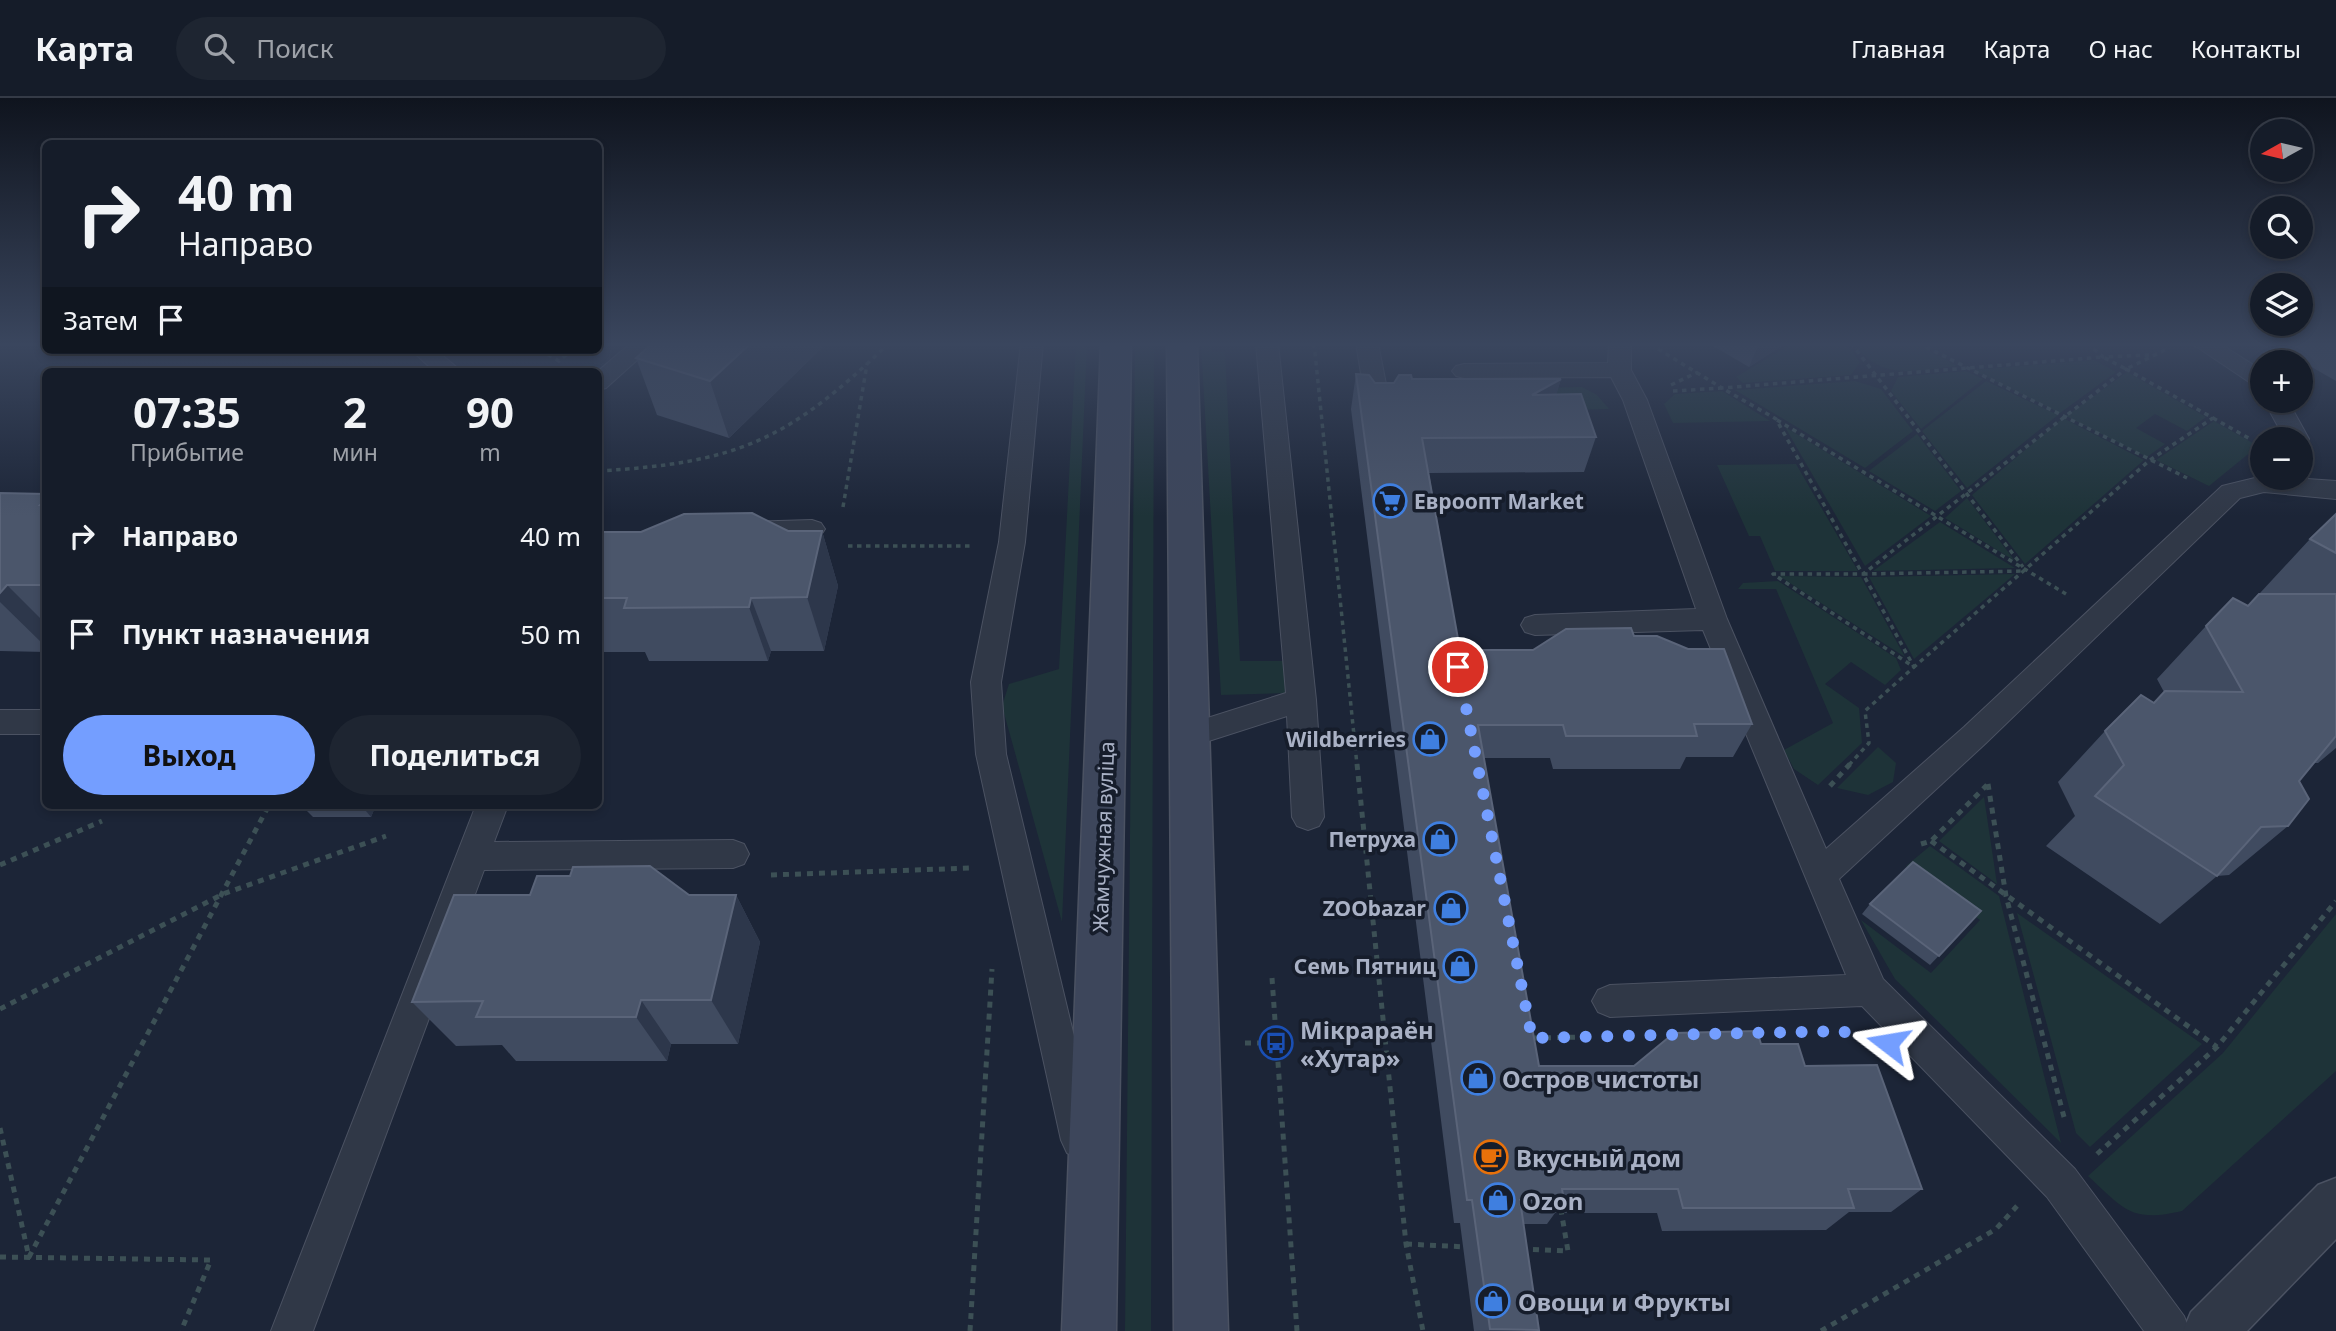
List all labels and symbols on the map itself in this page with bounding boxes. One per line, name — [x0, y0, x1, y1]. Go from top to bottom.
north arrow — [2250, 119, 2314, 182]
supermarket icon: Евроопт Market — [1371, 482, 1409, 520]
place label: Евроопт Market — [1414, 487, 1584, 515]
pin — [1428, 637, 1488, 697]
shop icon: Wildberries — [1411, 720, 1449, 758]
place label: Wildberries — [1286, 725, 1406, 753]
street label: Жамчужная вуліца — [1086, 741, 1120, 933]
shop icon: Петруха — [1421, 820, 1459, 858]
place label: Петруха — [1328, 825, 1416, 853]
shop icon: ZOObazar — [1432, 889, 1470, 927]
place label: ZOObazar — [1323, 894, 1427, 922]
shop icon: Семь Пятниц — [1441, 947, 1479, 985]
place label: Семь Пятниц — [1294, 952, 1436, 980]
position arrow — [1851, 1006, 1925, 1080]
place label: Мікрараён «Хутар» — [1300, 1013, 1434, 1074]
bus stop icon: Мікрараён «Хутар» — [1257, 1024, 1295, 1062]
shop icon: Остров чистоты — [1459, 1059, 1497, 1097]
place label: Остров чистоты — [1502, 1062, 1699, 1095]
cafe icon: Вкусный дом — [1472, 1138, 1510, 1176]
place label: Вкусный дом — [1516, 1141, 1681, 1174]
shop icon: Ozon — [1479, 1181, 1517, 1219]
place label: Ozon — [1522, 1184, 1583, 1217]
shop icon: Овощи и Фрукты — [1474, 1282, 1512, 1320]
place label: Овощи и Фрукты — [1518, 1285, 1731, 1318]

